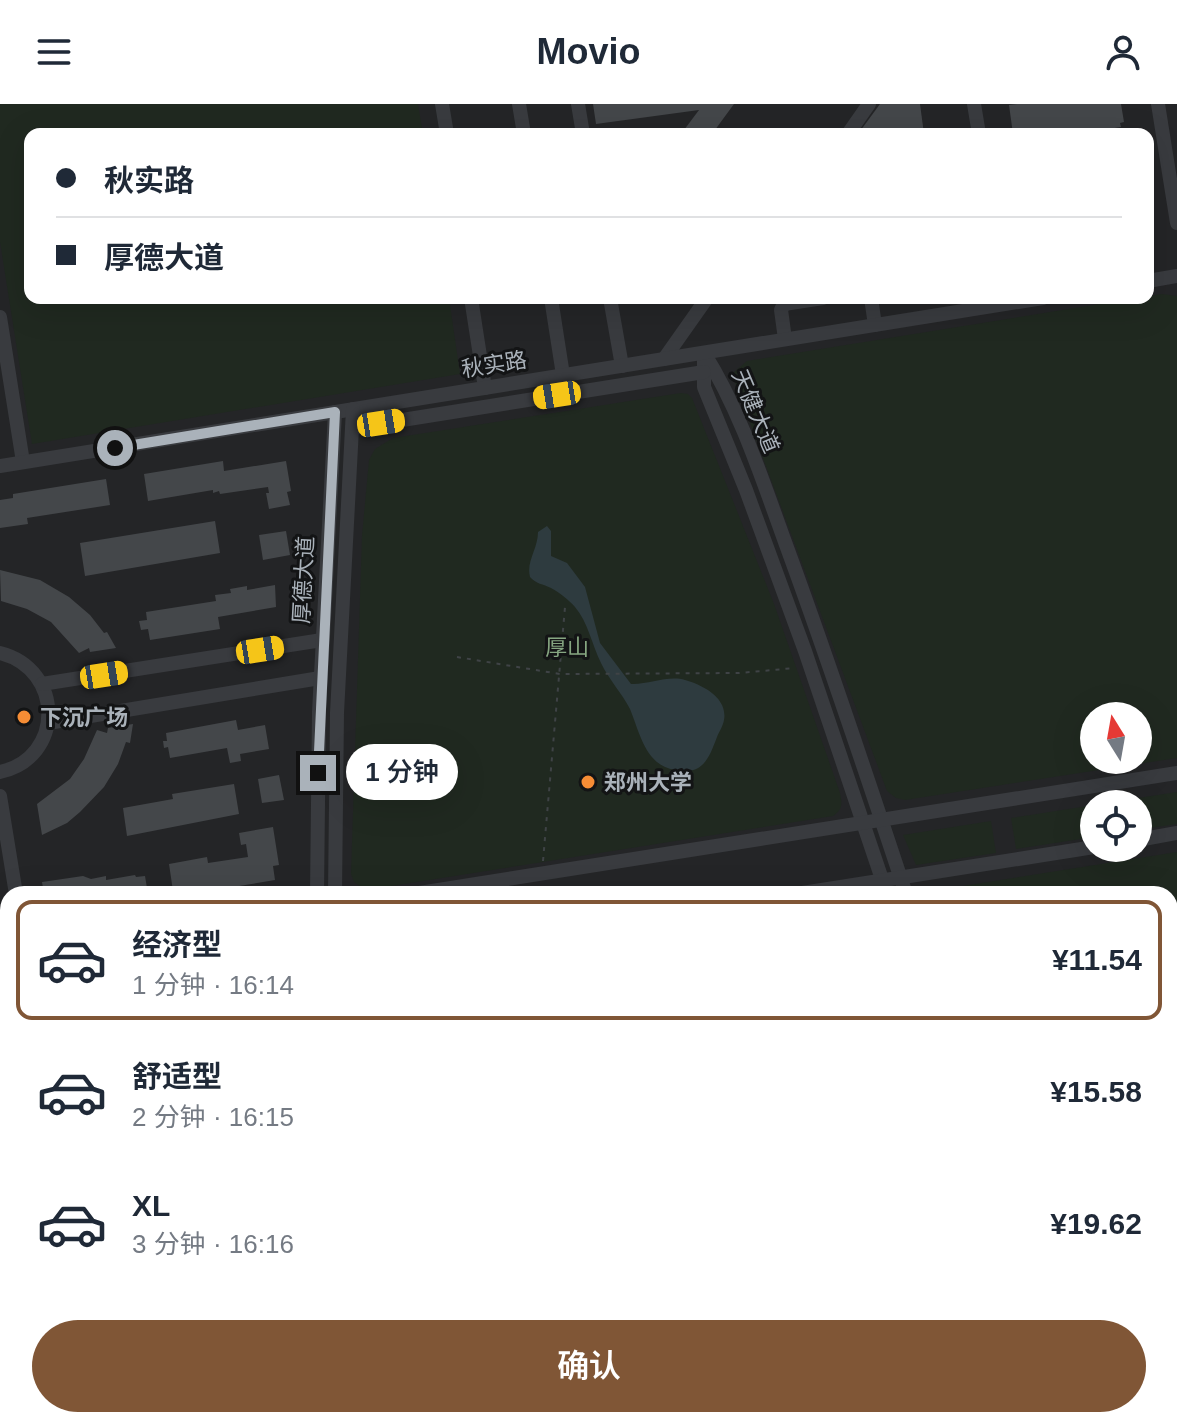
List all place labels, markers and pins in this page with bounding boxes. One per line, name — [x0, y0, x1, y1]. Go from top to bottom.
place label: 下沉广场 — [40, 705, 128, 730]
marker: 下沉广场 — [15, 708, 33, 726]
place label: 郑州大学 — [604, 770, 692, 795]
marker: 郑州大学 — [579, 773, 597, 791]

